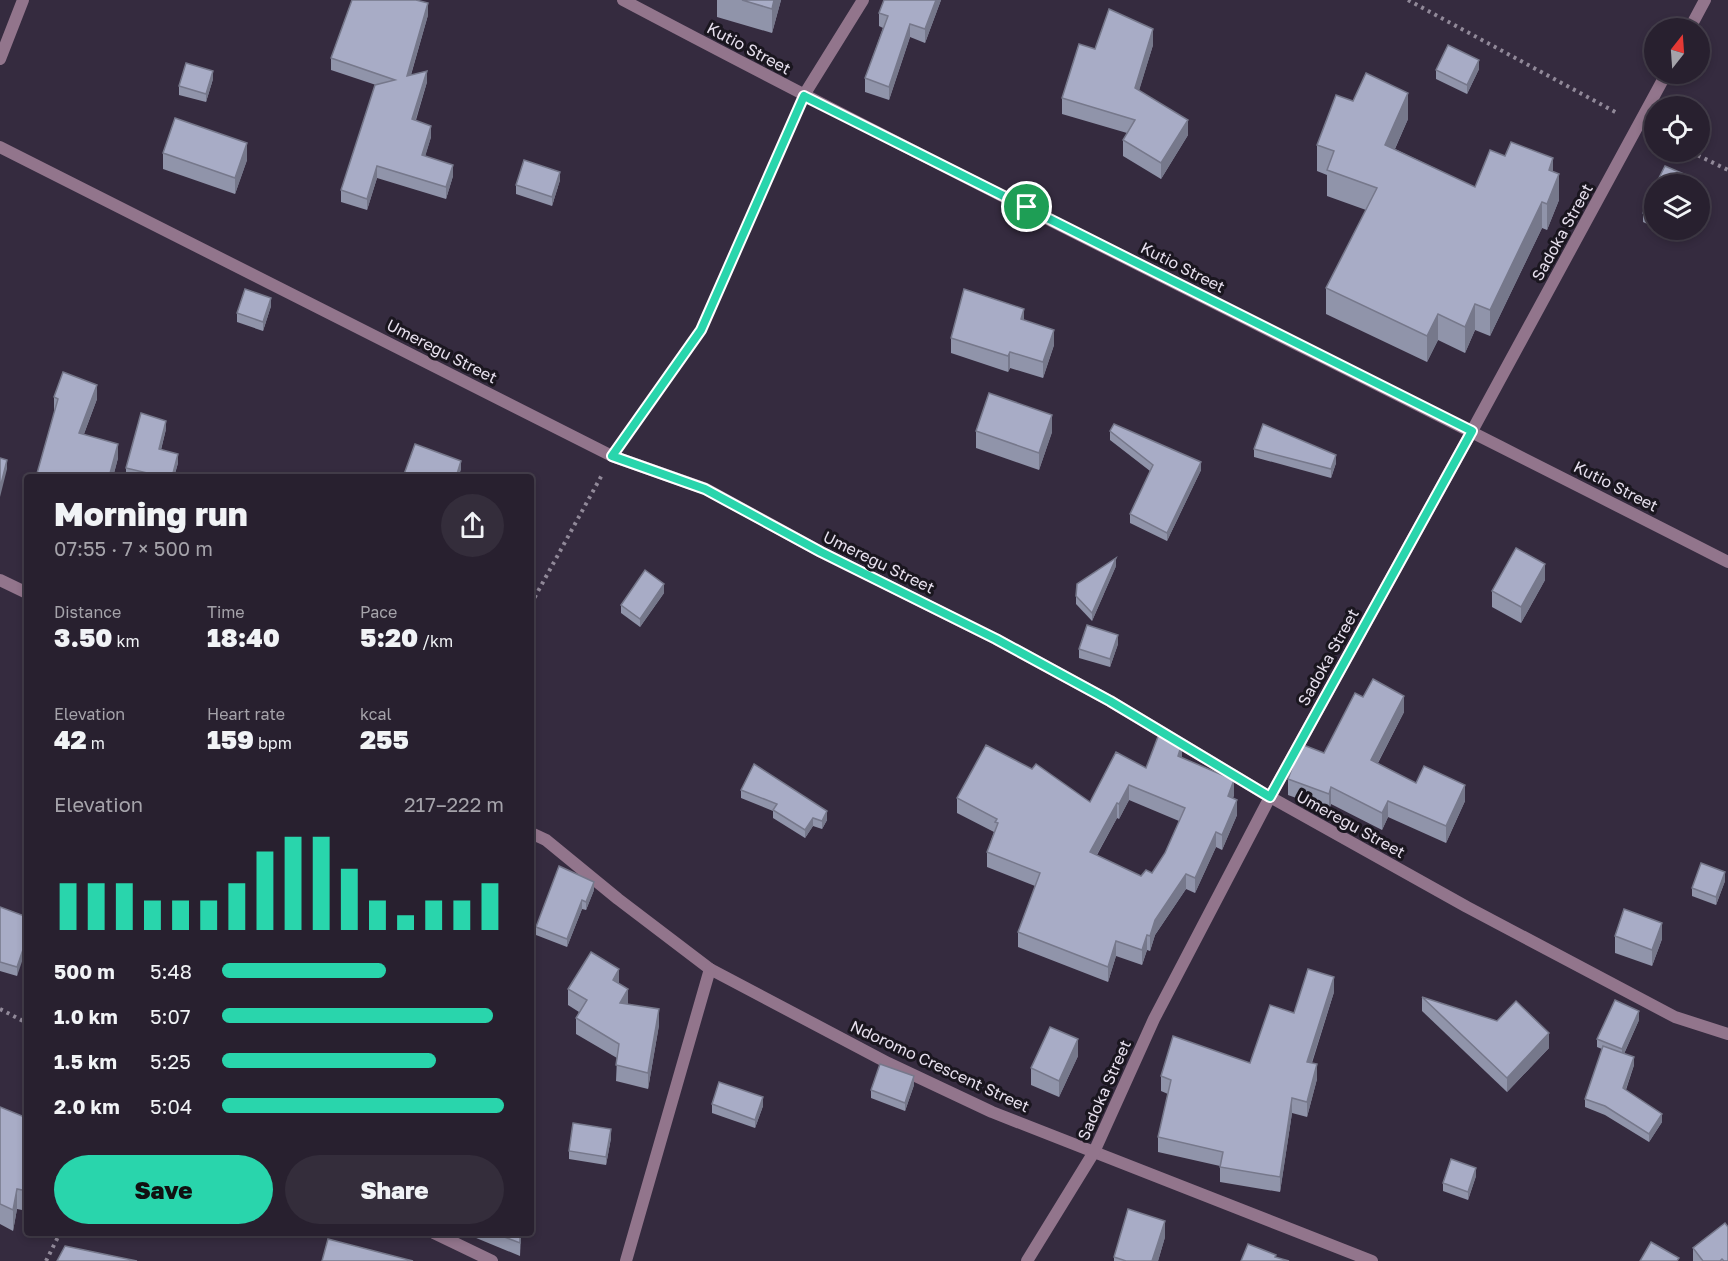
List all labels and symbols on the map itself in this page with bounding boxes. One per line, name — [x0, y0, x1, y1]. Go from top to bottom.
street label: Kutio Street — [704, 18, 794, 78]
north arrow — [1644, 18, 1710, 84]
street label: Sadoka Street — [1527, 180, 1597, 284]
pin — [1001, 181, 1052, 232]
street label: Kutio Street — [1137, 237, 1229, 297]
street label: Umeregu Street — [383, 315, 501, 387]
street label: Kutio Street — [1570, 456, 1662, 516]
street label: Umeregu Street — [820, 526, 938, 598]
street label: Sadoka Street — [1293, 605, 1363, 709]
street label: Umeregu Street — [1293, 786, 1409, 862]
street label: Ndoromo Crescent Street — [847, 1016, 1033, 1116]
street label: Sadoka Street — [1073, 1037, 1135, 1143]

